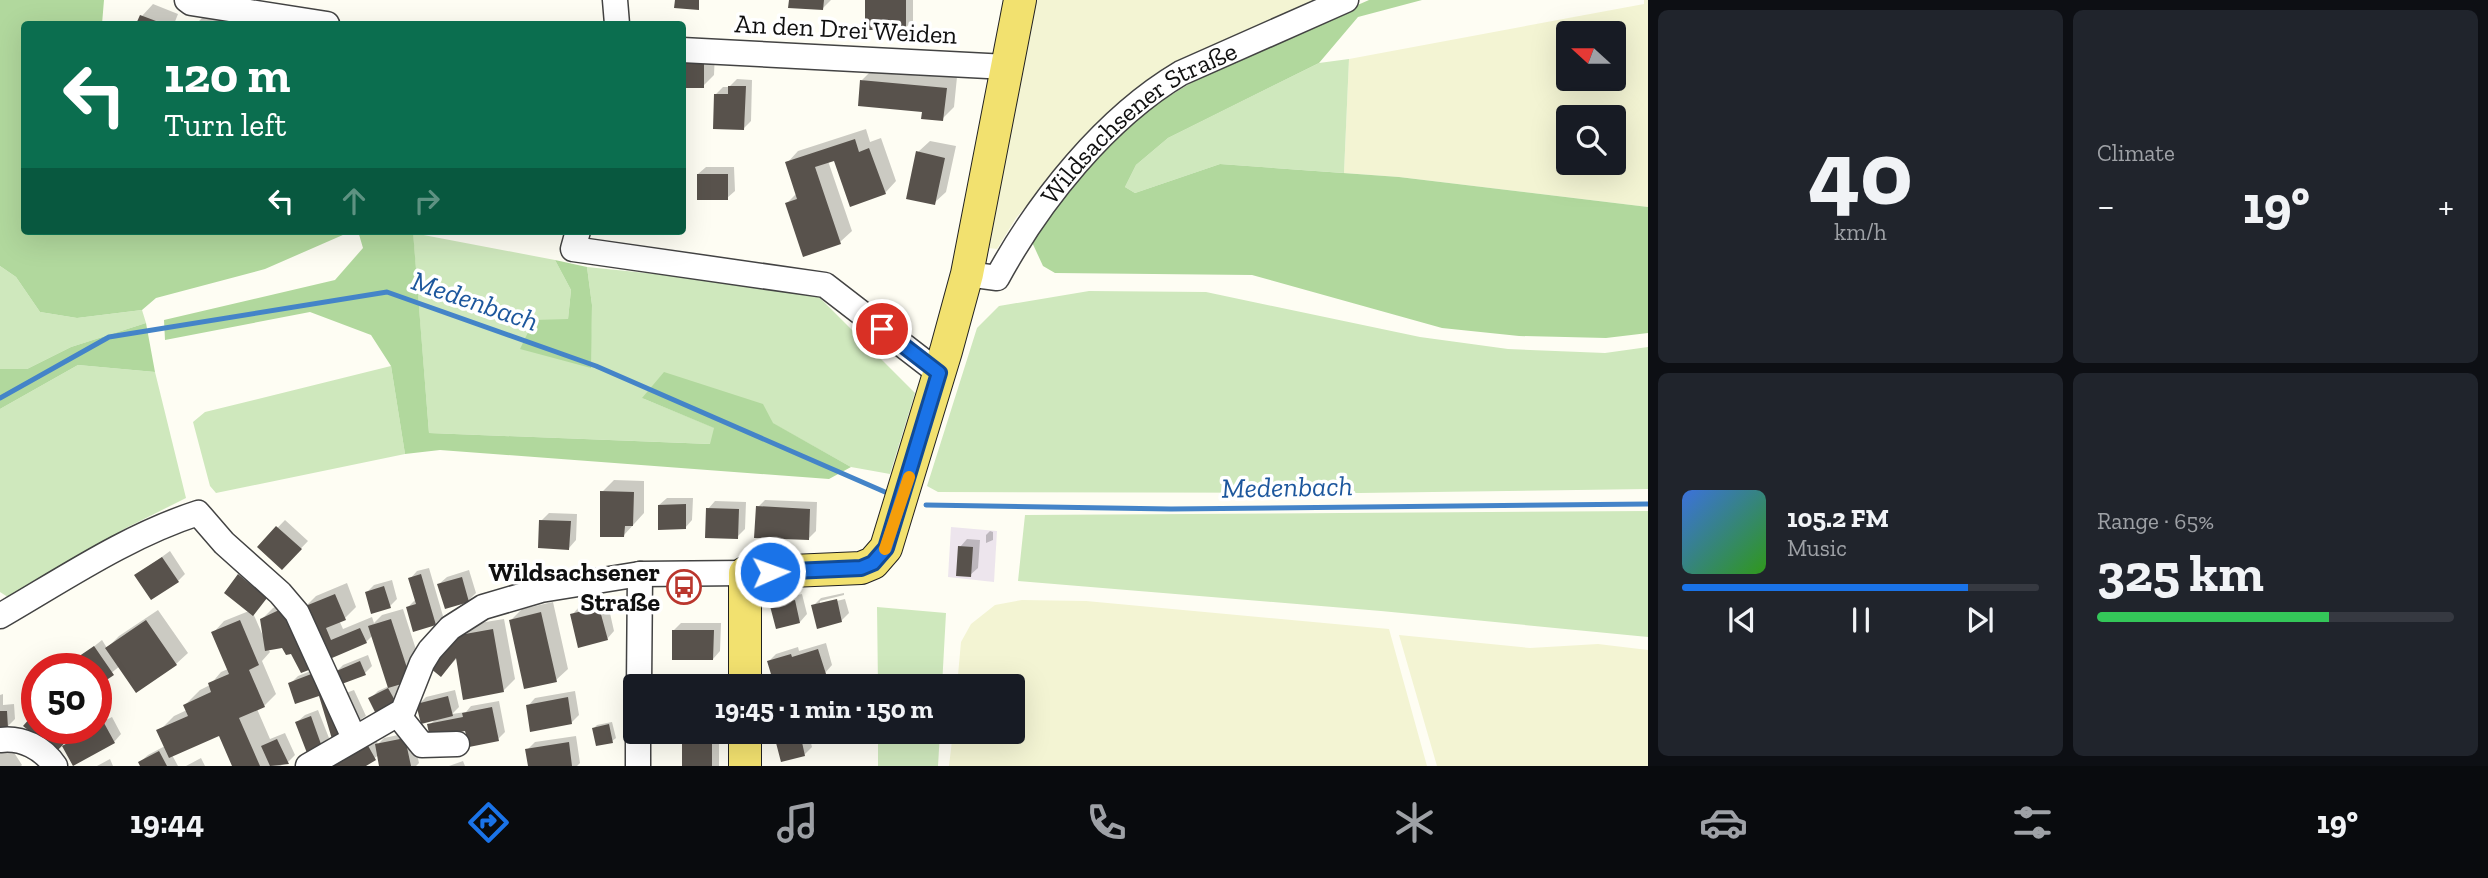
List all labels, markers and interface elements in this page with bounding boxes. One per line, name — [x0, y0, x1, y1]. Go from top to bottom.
street label: An den Drei Weiden — [734, 7, 958, 51]
north arrow — [1556, 21, 1626, 91]
map controls — [1556, 21, 1626, 175]
street label: Wildsachsener Straße — [1034, 34, 1242, 211]
text: 120 m — [164, 46, 290, 105]
icon: left — [49, 49, 140, 140]
button: search — [1556, 105, 1626, 175]
text: Turn left — [164, 106, 286, 144]
text: 40 — [1808, 118, 1913, 227]
text: Climate — [2097, 139, 2175, 167]
text: 19° — [2243, 174, 2310, 236]
icon: left — [262, 182, 300, 220]
icon: ahead — [335, 182, 373, 220]
icon: right — [408, 182, 446, 220]
text: − — [2097, 183, 2115, 229]
text: + — [2438, 183, 2454, 229]
text: km/h — [1834, 218, 1887, 246]
water label: Medenbach — [407, 264, 543, 338]
pin — [852, 299, 912, 359]
icon: arrive — [863, 310, 901, 348]
water label: Medenbach — [1221, 469, 1353, 505]
text: 105.2 FM — [1787, 502, 1889, 534]
text: Range · 65% — [2097, 507, 2214, 535]
text: Music — [1787, 534, 1847, 562]
position arrow — [733, 535, 807, 609]
text: 325 km — [2097, 542, 2264, 604]
place label: Wildsachsener Straße — [489, 556, 660, 618]
bus stop icon: Wildsachsener Straße — [665, 568, 703, 606]
icon: previous — [1723, 601, 1761, 639]
icon: pause — [1842, 601, 1880, 639]
icon: next — [1961, 601, 1999, 639]
speed limit sign: 50 — [21, 653, 112, 744]
text: 19:45 · 1 min · 150 m — [715, 693, 933, 725]
icon: directions — [464, 798, 513, 847]
icon: music — [773, 798, 822, 847]
icon: phone — [1082, 798, 1131, 847]
icon: climate — [1390, 798, 1439, 847]
icon: car — [1699, 798, 1748, 847]
icon: filters — [2008, 798, 2057, 847]
text: 19:44 — [130, 803, 204, 841]
text: 19° — [2317, 803, 2358, 841]

